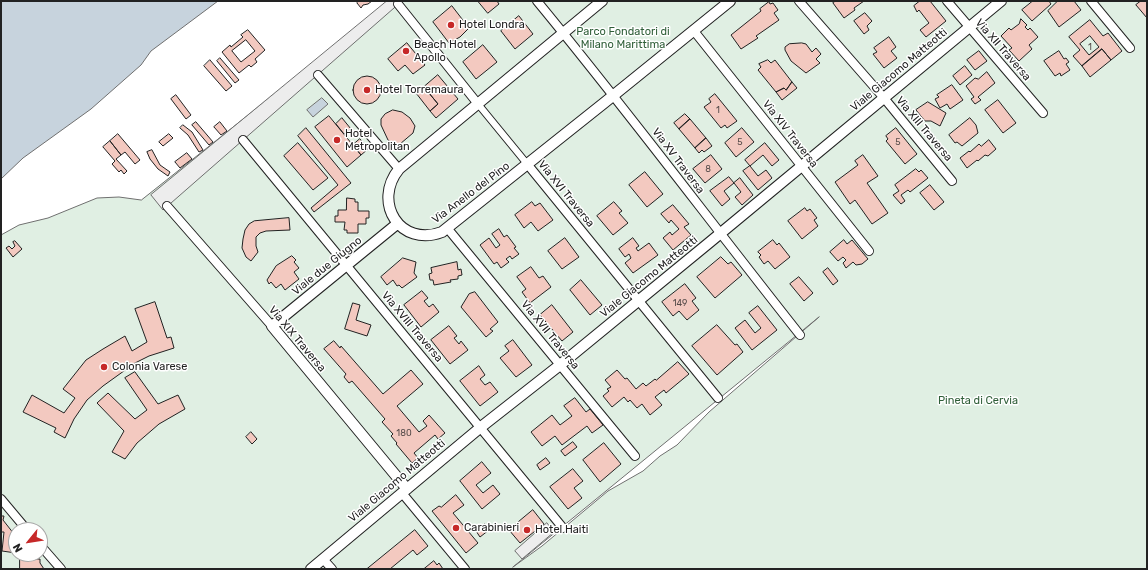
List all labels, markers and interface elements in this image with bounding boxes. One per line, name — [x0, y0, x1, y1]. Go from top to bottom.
street label: Via XII Traversa — [973, 16, 1033, 84]
place label: Hotel Londra — [459, 18, 525, 32]
marker: Hotel Londra — [446, 20, 456, 30]
park label: Parco Fondatori di Milano Marittima — [576, 25, 670, 51]
street label: Viale Giacomo Matteotti — [848, 26, 950, 114]
place label: Beach Hotel Apollo — [414, 38, 476, 64]
house number: 1 — [1088, 42, 1092, 52]
marker: Beach Hotel Apollo — [401, 46, 411, 56]
place label: Hotel Torremaura — [375, 83, 464, 97]
marker: Hotel Torremaura — [362, 85, 372, 95]
street label: Via XIII Traversa — [893, 94, 955, 164]
street label: Via XIV Traversa — [760, 98, 820, 170]
house number: 1 — [716, 105, 720, 115]
street label: Via XV Traversa — [649, 126, 707, 196]
place label: Hotel Metropolitan — [345, 127, 410, 153]
marker: Hotel Metropolitan — [332, 135, 342, 145]
house number: 5 — [737, 137, 743, 147]
house number: 5 — [895, 137, 901, 147]
street label: Via XVI Traversa — [535, 158, 597, 230]
street label: Via Anello del Pino — [430, 159, 512, 227]
house number: 8 — [705, 164, 711, 174]
street label: Viale due Giugno — [290, 234, 364, 298]
street label: Viale Giacomo Matteotti — [597, 234, 701, 320]
street label: Via XVIII Traversa — [379, 289, 445, 365]
street label: Via XVII Traversa — [518, 298, 582, 372]
house number: 149 — [673, 298, 687, 308]
street label: Via XIX Traversa — [266, 303, 328, 375]
place label: Colonia Varese — [112, 360, 187, 374]
marker: Colonia Varese — [99, 362, 109, 372]
park label: Pineta di Cervia — [938, 394, 1018, 408]
house number: 180 — [396, 428, 412, 438]
street label: Viale Giacomo Matteotti — [346, 437, 448, 525]
place label: Carabinieri — [464, 521, 519, 535]
north arrow — [8, 522, 48, 562]
marker: Carabinieri — [451, 523, 461, 533]
place label: Hotel Haiti — [535, 523, 588, 537]
marker: Hotel Haiti — [522, 525, 532, 535]
text: N — [10, 541, 26, 554]

